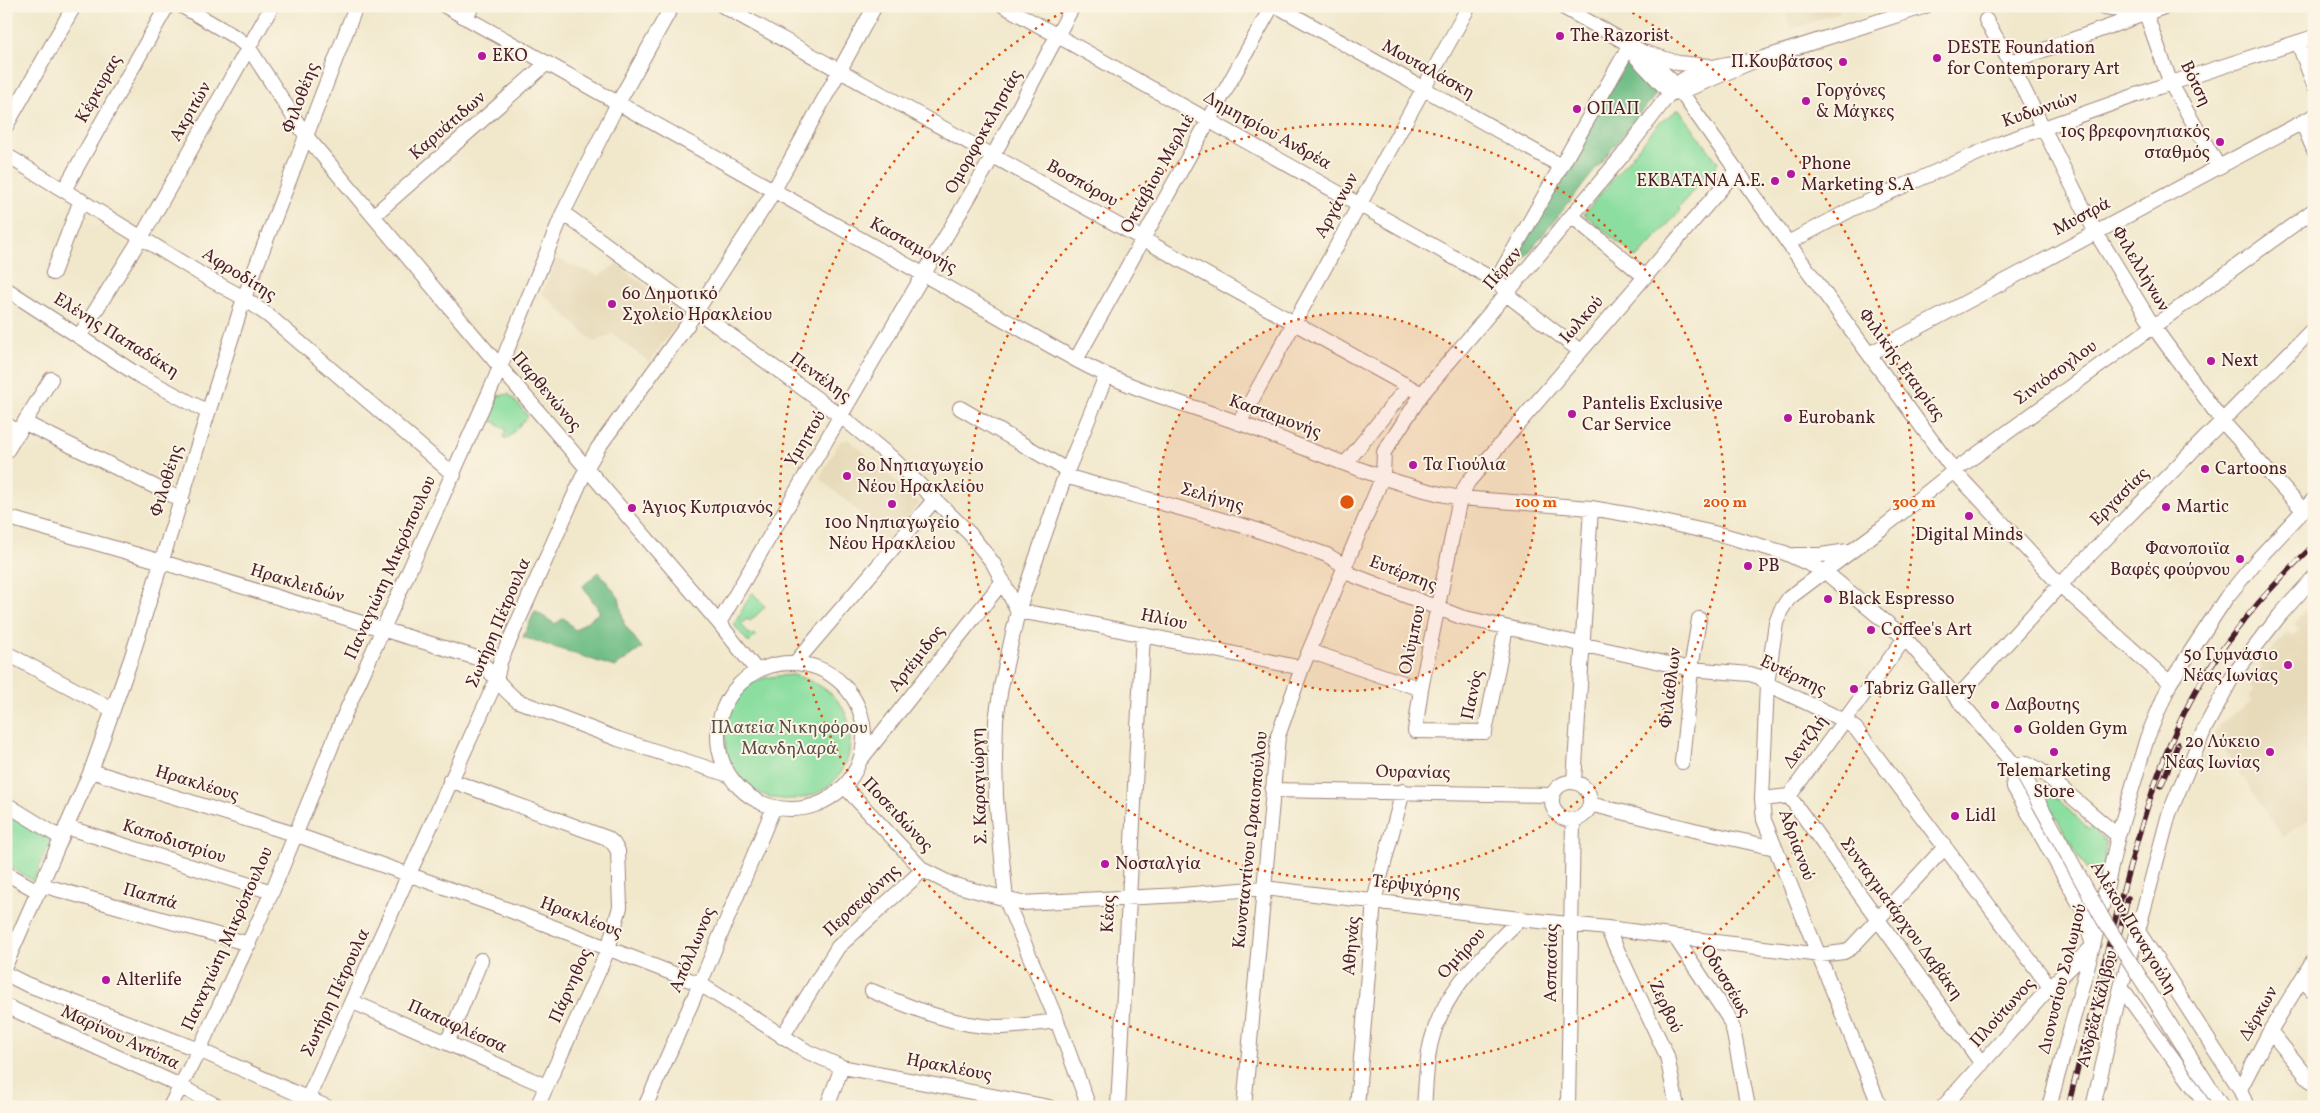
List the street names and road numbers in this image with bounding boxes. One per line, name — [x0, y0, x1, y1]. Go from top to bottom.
street label: Μουταλάσκη — [1377, 34, 1479, 106]
street label: Κέρκυρας — [70, 50, 128, 128]
street label: Βότση — [2173, 57, 2217, 111]
street label: Φιλοθέης — [276, 59, 326, 137]
street label: Ομορφοκκλησιάς — [939, 65, 1029, 199]
street label: Ακριτών — [164, 77, 218, 146]
street label: Δημητρίου Ανδρέα — [1199, 85, 1336, 177]
street label: Κυδωνιών — [1999, 85, 2082, 135]
street label: Καρυάτιδων — [404, 86, 492, 166]
street label: Οκτάβιου Μερλιέ — [1115, 110, 1201, 238]
street label: Βοσπόρου — [1042, 154, 1122, 214]
street label: Αργάνων — [1309, 168, 1365, 243]
street label: Μυστρά — [2049, 191, 2115, 243]
street label: Κασταμονής — [865, 212, 961, 280]
street label: Φιλελλήνων — [2105, 222, 2176, 317]
street label: Αφροδίτης — [197, 242, 281, 308]
street label: Πέραν — [1478, 242, 1529, 296]
street label: Ελένης Παπαδάκη — [48, 287, 184, 385]
street label: Ιωλκού — [1554, 291, 1610, 349]
street label: Φιλικής Εταιρίας — [1852, 303, 1950, 427]
street label: Σινιόσογλου — [2009, 334, 2103, 412]
street label: Παρθενώνος — [505, 347, 587, 437]
street label: Πεντέλης — [784, 347, 856, 409]
street label: Κασταμονής — [1225, 389, 1325, 445]
street label: Υμηττού — [779, 406, 833, 472]
street label: Φιλοθέης — [144, 442, 190, 520]
street label: Εργασίας — [2085, 462, 2155, 532]
street label: Παναγιώτη Μικρόπουλου — [339, 472, 443, 664]
street label: Σελήνης — [1177, 477, 1247, 519]
street label: Ευτέρπης — [1365, 550, 1441, 598]
street label: Σωτήρη Πέτρουλα — [460, 554, 538, 692]
street label: Ηρακλειδών — [247, 558, 347, 610]
street label: Ηλίου — [1138, 603, 1190, 637]
street label: Ολύμπου — [1393, 603, 1433, 677]
street label: Αρτέμιδος — [883, 620, 951, 698]
street label: Φιλάθλων — [1654, 646, 1688, 730]
street label: Ευτέρπης — [1756, 649, 1830, 703]
street label: Πανός — [1456, 668, 1490, 722]
street label: Δενιζλή — [1778, 710, 1834, 774]
street label: Σ. Καραγιώργη — [965, 727, 995, 845]
street label: Κωνσταντίνου Ωραιοπούλου — [1227, 730, 1275, 950]
street label: Ηρακλέους — [152, 759, 242, 809]
street label: Ουρανίας — [1375, 760, 1451, 786]
street label: Ποσειδώνος — [856, 772, 938, 858]
street label: Αδριανού — [1772, 806, 1820, 884]
street label: Καποδιστρίου — [119, 813, 229, 871]
street label: Συνταγματάρχου Δαβάκη — [1833, 832, 1969, 1006]
street label: Παναγιώτη Μικρόπουλου — [176, 843, 280, 1035]
street label: Αλέκου Παναγούλη — [2083, 857, 2183, 999]
street label: Περσεφόνης — [818, 859, 906, 943]
street label: Τερψιχόρης — [1370, 869, 1462, 905]
street label: Παππά — [120, 877, 180, 917]
street label: Ηρακλέους — [536, 891, 626, 945]
street label: Κέας — [1096, 894, 1122, 934]
street label: Διονυσίου Σολωμού — [2032, 901, 2094, 1057]
street label: Απόλλωνος — [664, 903, 722, 997]
street label: Αθηνάς — [1337, 915, 1367, 977]
street label: Ομήρου — [1432, 923, 1492, 985]
street label: Ασπασίας — [1539, 923, 1565, 1003]
street label: Σωτήρη Πέτρουλα — [295, 925, 377, 1061]
street label: Οδυσσέως — [1694, 940, 1756, 1022]
street label: Πάρνηθος — [543, 945, 599, 1027]
street label: Ανδρέα Κάλβου — [2071, 948, 2125, 1070]
street label: Πλούτωνος — [1965, 972, 2041, 1054]
street label: Ζερβού — [1642, 977, 1688, 1037]
street label: Δέρκων — [2233, 982, 2285, 1046]
street label: Παπαφλέσσα — [403, 994, 511, 1060]
street label: Μαρίνου Αντύπα — [56, 1000, 184, 1077]
street label: Ηρακλέους — [904, 1047, 994, 1089]

